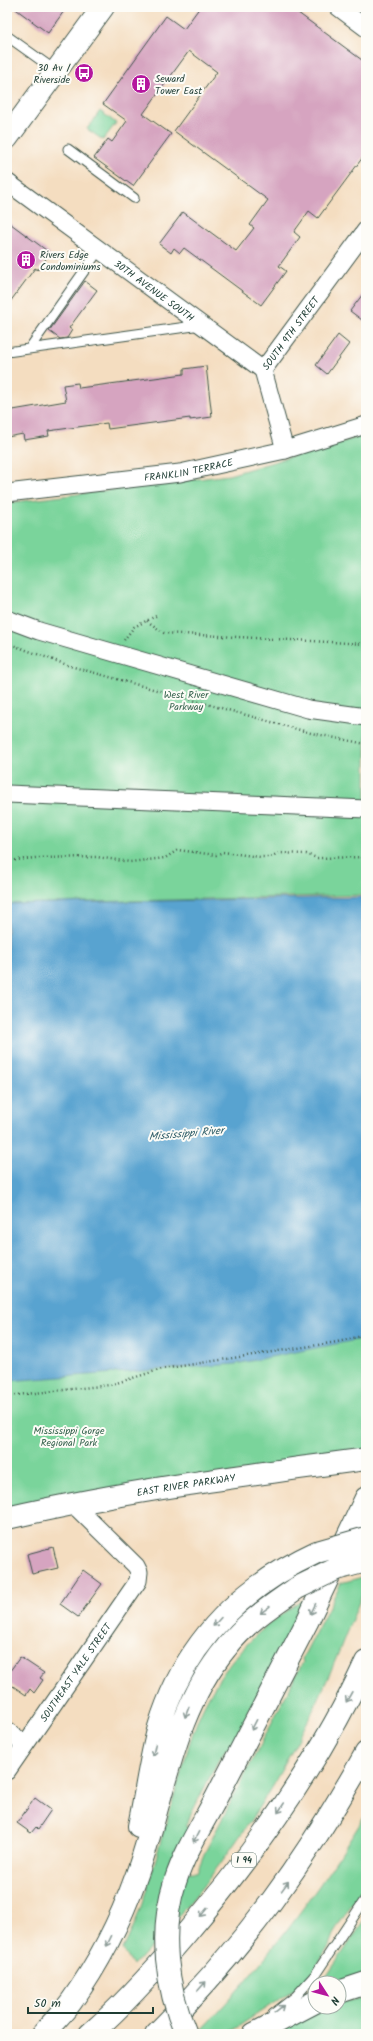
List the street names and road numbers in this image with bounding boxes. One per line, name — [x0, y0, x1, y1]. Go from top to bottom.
street label: 30TH AVENUE SOUTH — [110, 256, 198, 326]
street label: SOUTH 9TH STREET — [259, 292, 325, 374]
street label: FRANKLIN TERRACE — [143, 454, 236, 486]
street label: EAST RIVER PARKWAY — [135, 1470, 238, 1501]
street label: SOUTHEAST YALE STREET — [36, 1619, 117, 1725]
road number: I 94 — [232, 1853, 256, 1867]

